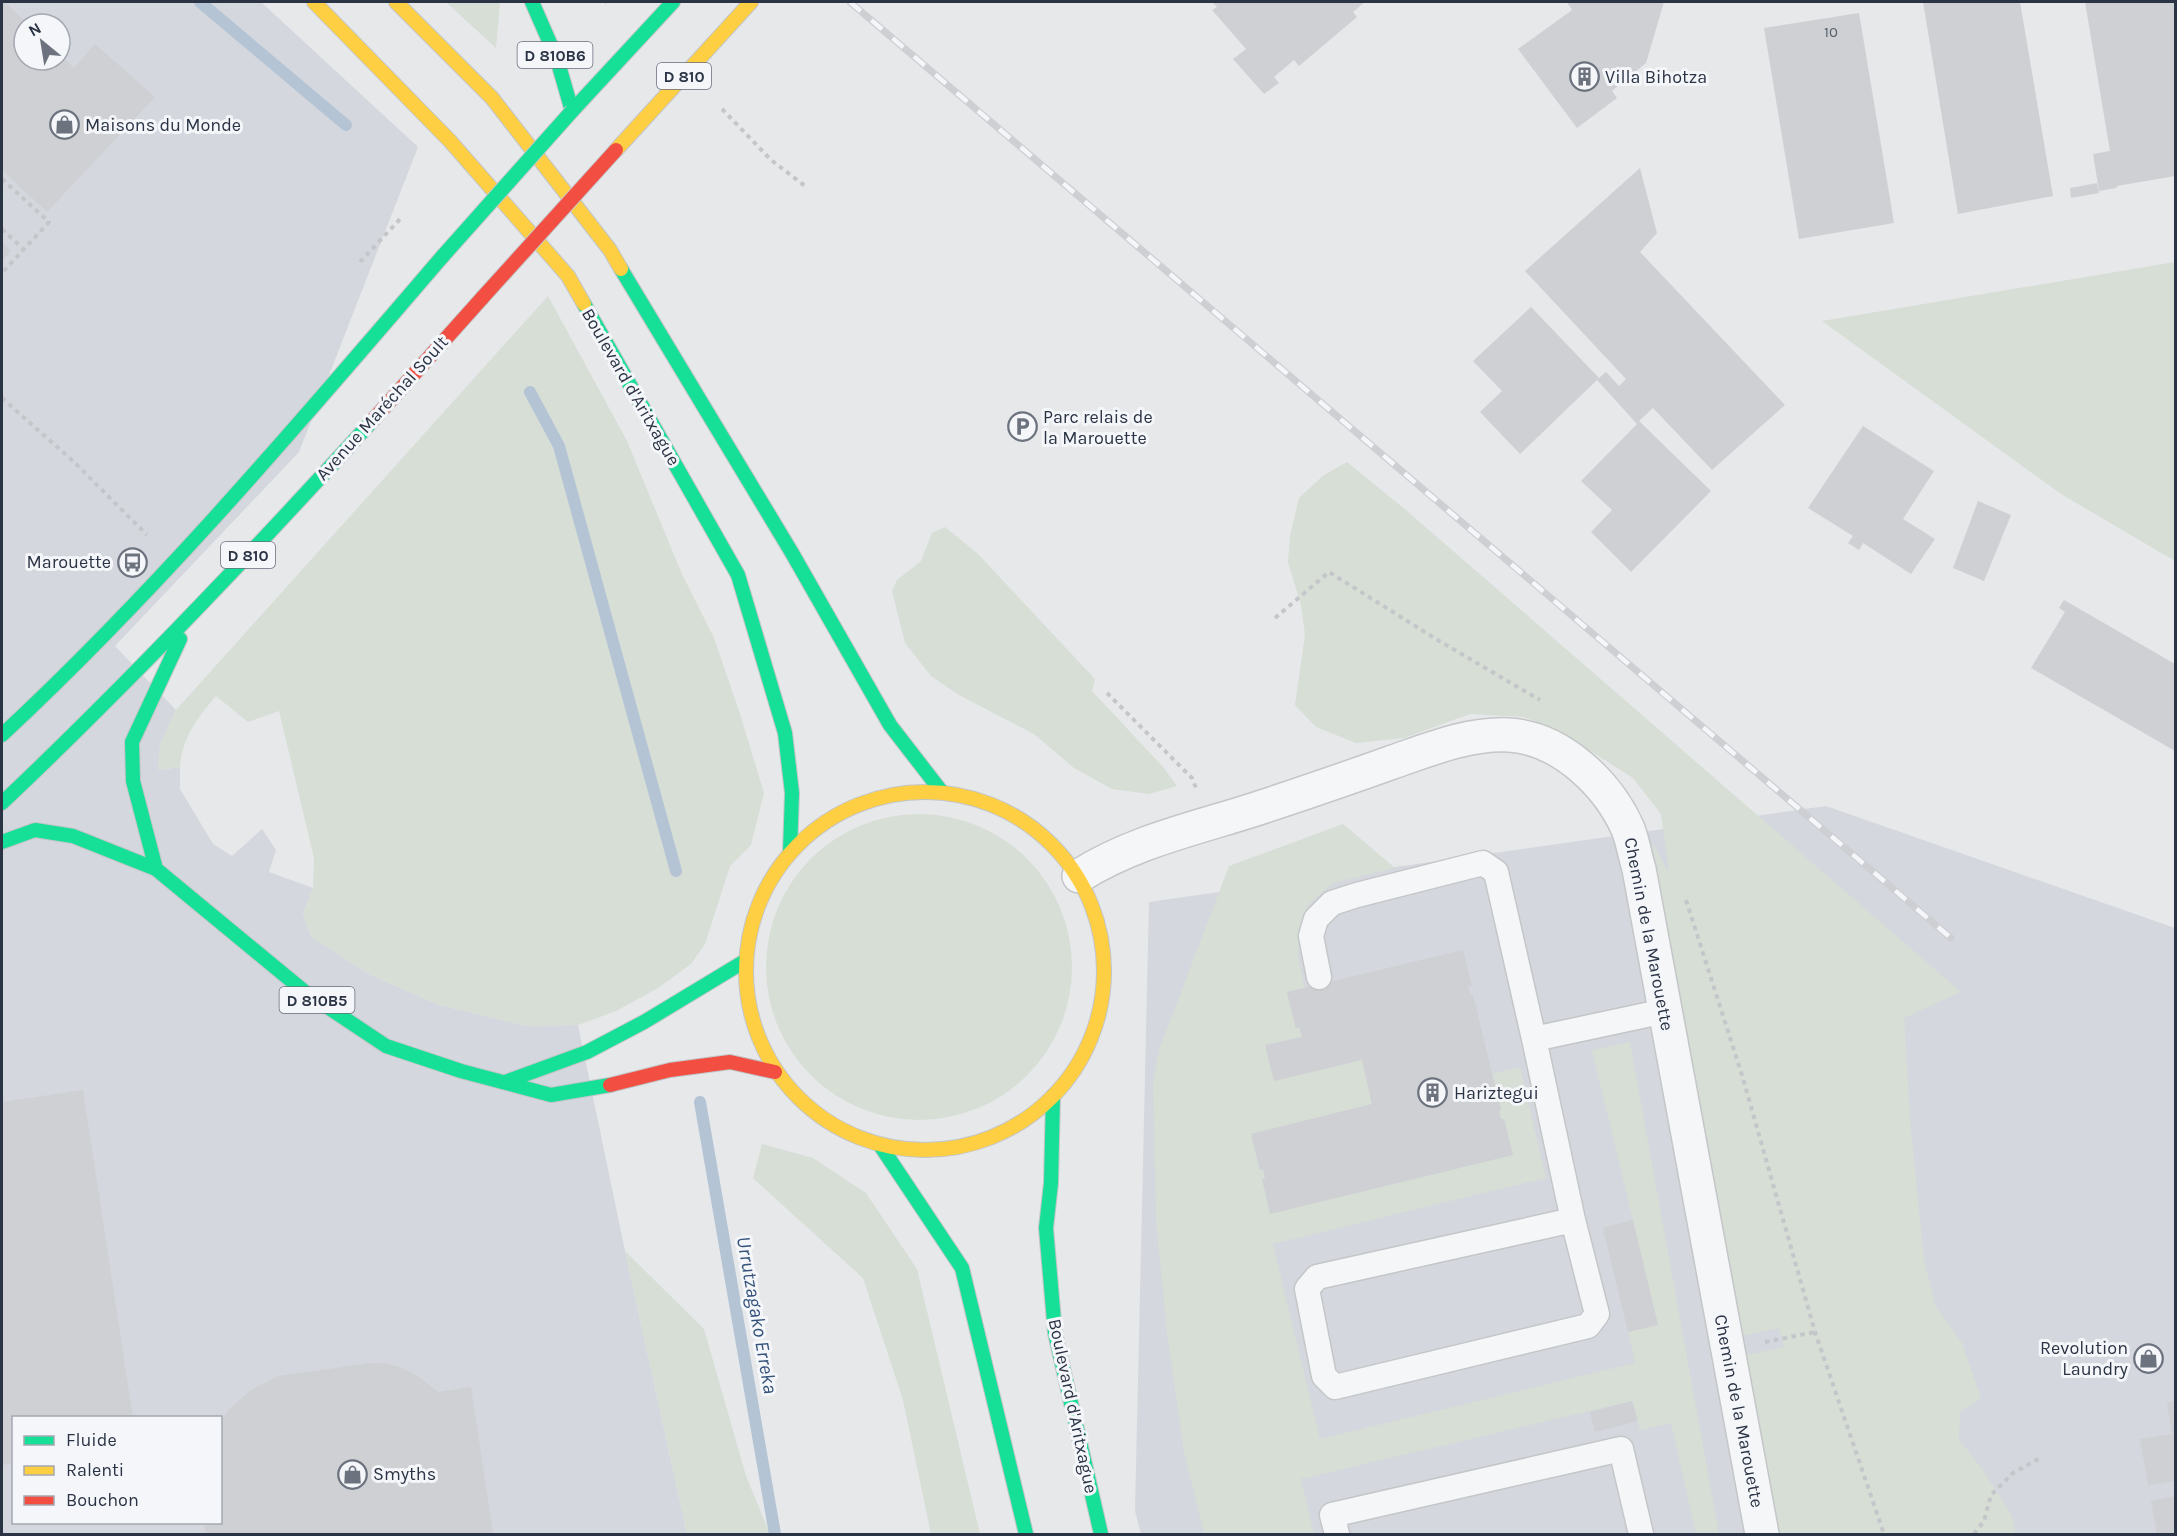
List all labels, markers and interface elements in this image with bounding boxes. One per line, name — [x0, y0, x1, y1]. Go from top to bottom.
north arrow — [12, 12, 72, 72]
text: N — [25, 18, 44, 41]
house number: 10 — [1824, 23, 1838, 41]
road number: D 810B6 — [518, 42, 592, 68]
building icon: Villa Bihotza — [1568, 61, 1600, 93]
road number: D 810 — [657, 63, 711, 89]
place label: Villa Bihotza — [1605, 66, 1707, 88]
shop icon: Maisons du Monde — [48, 109, 80, 141]
place label: Maisons du Monde — [85, 114, 241, 136]
street label: Boulevard d'Aritxague — [577, 304, 685, 470]
street label: Avenue Maréchal Soult — [311, 331, 453, 485]
place label: Parc relais de la Marouette — [1043, 406, 1153, 449]
parking icon: Parc relais de la Marouette — [1006, 411, 1038, 443]
road number: D 810 — [221, 542, 275, 568]
bus stop icon: Marouette — [116, 546, 148, 578]
place label: Marouette — [27, 551, 111, 573]
street label: Chemin de la Marouette — [1619, 836, 1679, 1032]
road number: D 810B5 — [280, 987, 354, 1013]
building icon: Hariztegui — [1417, 1077, 1449, 1109]
place label: Hariztegui — [1454, 1082, 1539, 1104]
water label: Urrutzagako Erreka — [732, 1234, 782, 1396]
street label: Chemin de la Marouette — [1709, 1313, 1769, 1509]
street label: Boulevard d'Aritxague — [1044, 1317, 1102, 1495]
place label: Revolution Laundry — [2040, 1337, 2129, 1380]
shop icon: Revolution Laundry — [2133, 1342, 2165, 1374]
legend — [12, 1416, 222, 1524]
text: Fluide — [66, 1429, 117, 1451]
shop icon: Smyths — [336, 1458, 368, 1490]
text: Ralenti — [66, 1459, 124, 1481]
place label: Smyths — [373, 1463, 436, 1485]
text: Bouchon — [66, 1489, 139, 1511]

